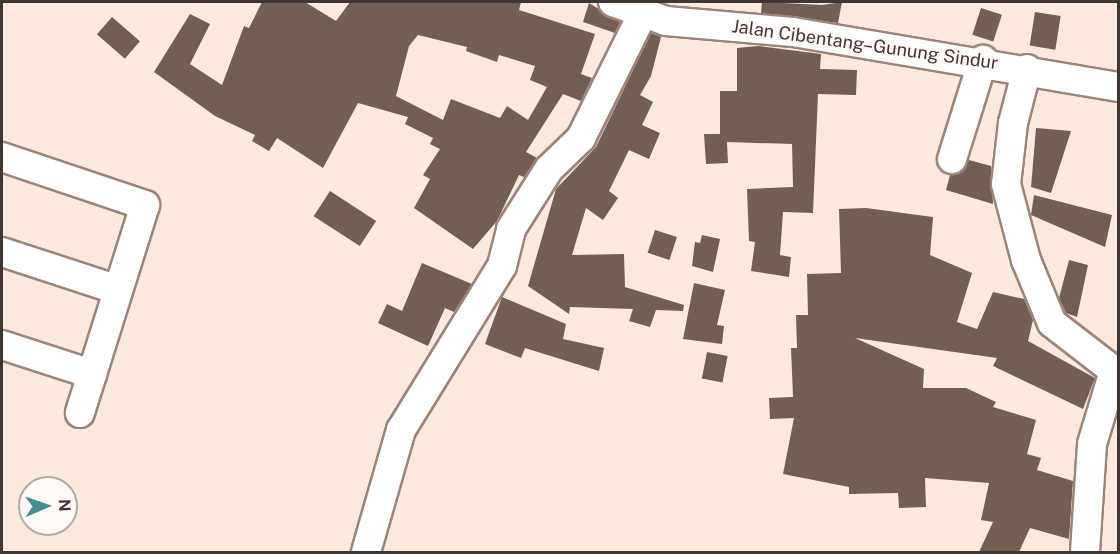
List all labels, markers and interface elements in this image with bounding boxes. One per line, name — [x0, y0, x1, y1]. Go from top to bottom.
street label: Jalan Cibentang–Gunung Sindur — [730, 16, 1000, 74]
north arrow — [18, 476, 78, 536]
text: N — [55, 499, 74, 512]

